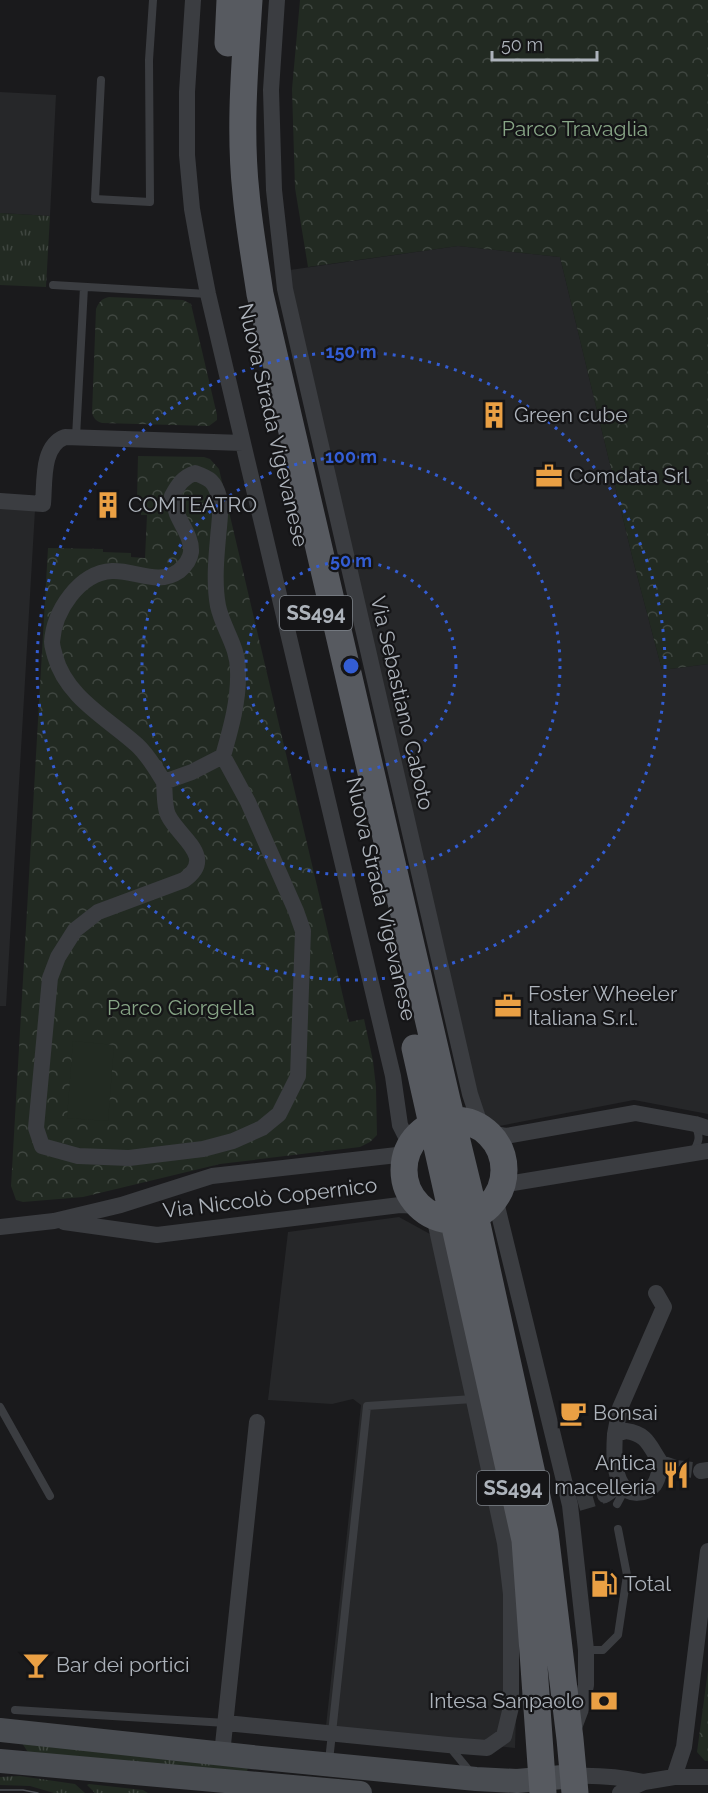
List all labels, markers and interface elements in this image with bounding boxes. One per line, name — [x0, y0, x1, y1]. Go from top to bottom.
scale bar — [492, 24, 597, 62]
text: 50 m — [501, 34, 543, 55]
park label: Parco Travaglia — [502, 116, 648, 141]
street label: Nuova Strada Vigevanese — [233, 301, 314, 549]
text: 150 m — [326, 341, 377, 362]
building icon: Green cube — [479, 400, 509, 430]
place label: Green cube — [514, 402, 628, 427]
text: 100 m — [325, 446, 377, 467]
office icon: Comdata Srl — [534, 461, 564, 491]
place label: Comdata Srl — [569, 463, 690, 488]
building icon: COMTEATRO — [93, 490, 123, 520]
place label: COMTEATRO — [128, 492, 257, 517]
text: 50 m — [330, 550, 372, 571]
street label: Via Sebastiano Caboto — [366, 593, 439, 812]
road number: SS494 — [280, 596, 352, 630]
centre of rings — [341, 656, 361, 676]
street label: Nuova Strada Vigevanese — [341, 775, 422, 1023]
place label: Foster Wheeler Italiana S.r.l. — [528, 981, 678, 1030]
office icon: Foster Wheeler Italiana S.r.l. — [493, 991, 523, 1021]
park label: Parco Giorgella — [107, 995, 255, 1020]
street label: Via Niccolò Copernico — [161, 1172, 378, 1223]
cafe icon: Bonsai — [558, 1398, 588, 1428]
place label: Bonsai — [593, 1400, 658, 1425]
place label: Antica macelleria — [554, 1450, 656, 1499]
restaurant icon: Antica macelleria — [661, 1460, 691, 1490]
road number: SS494 — [477, 1471, 549, 1505]
fuel station icon: Total — [589, 1569, 619, 1599]
place label: Total — [624, 1571, 671, 1596]
bar icon: Bar dei portici — [21, 1650, 51, 1680]
place label: Bar dei portici — [56, 1652, 190, 1677]
bank icon: Intesa Sanpaolo — [589, 1686, 619, 1716]
place label: Intesa Sanpaolo — [429, 1688, 584, 1713]

